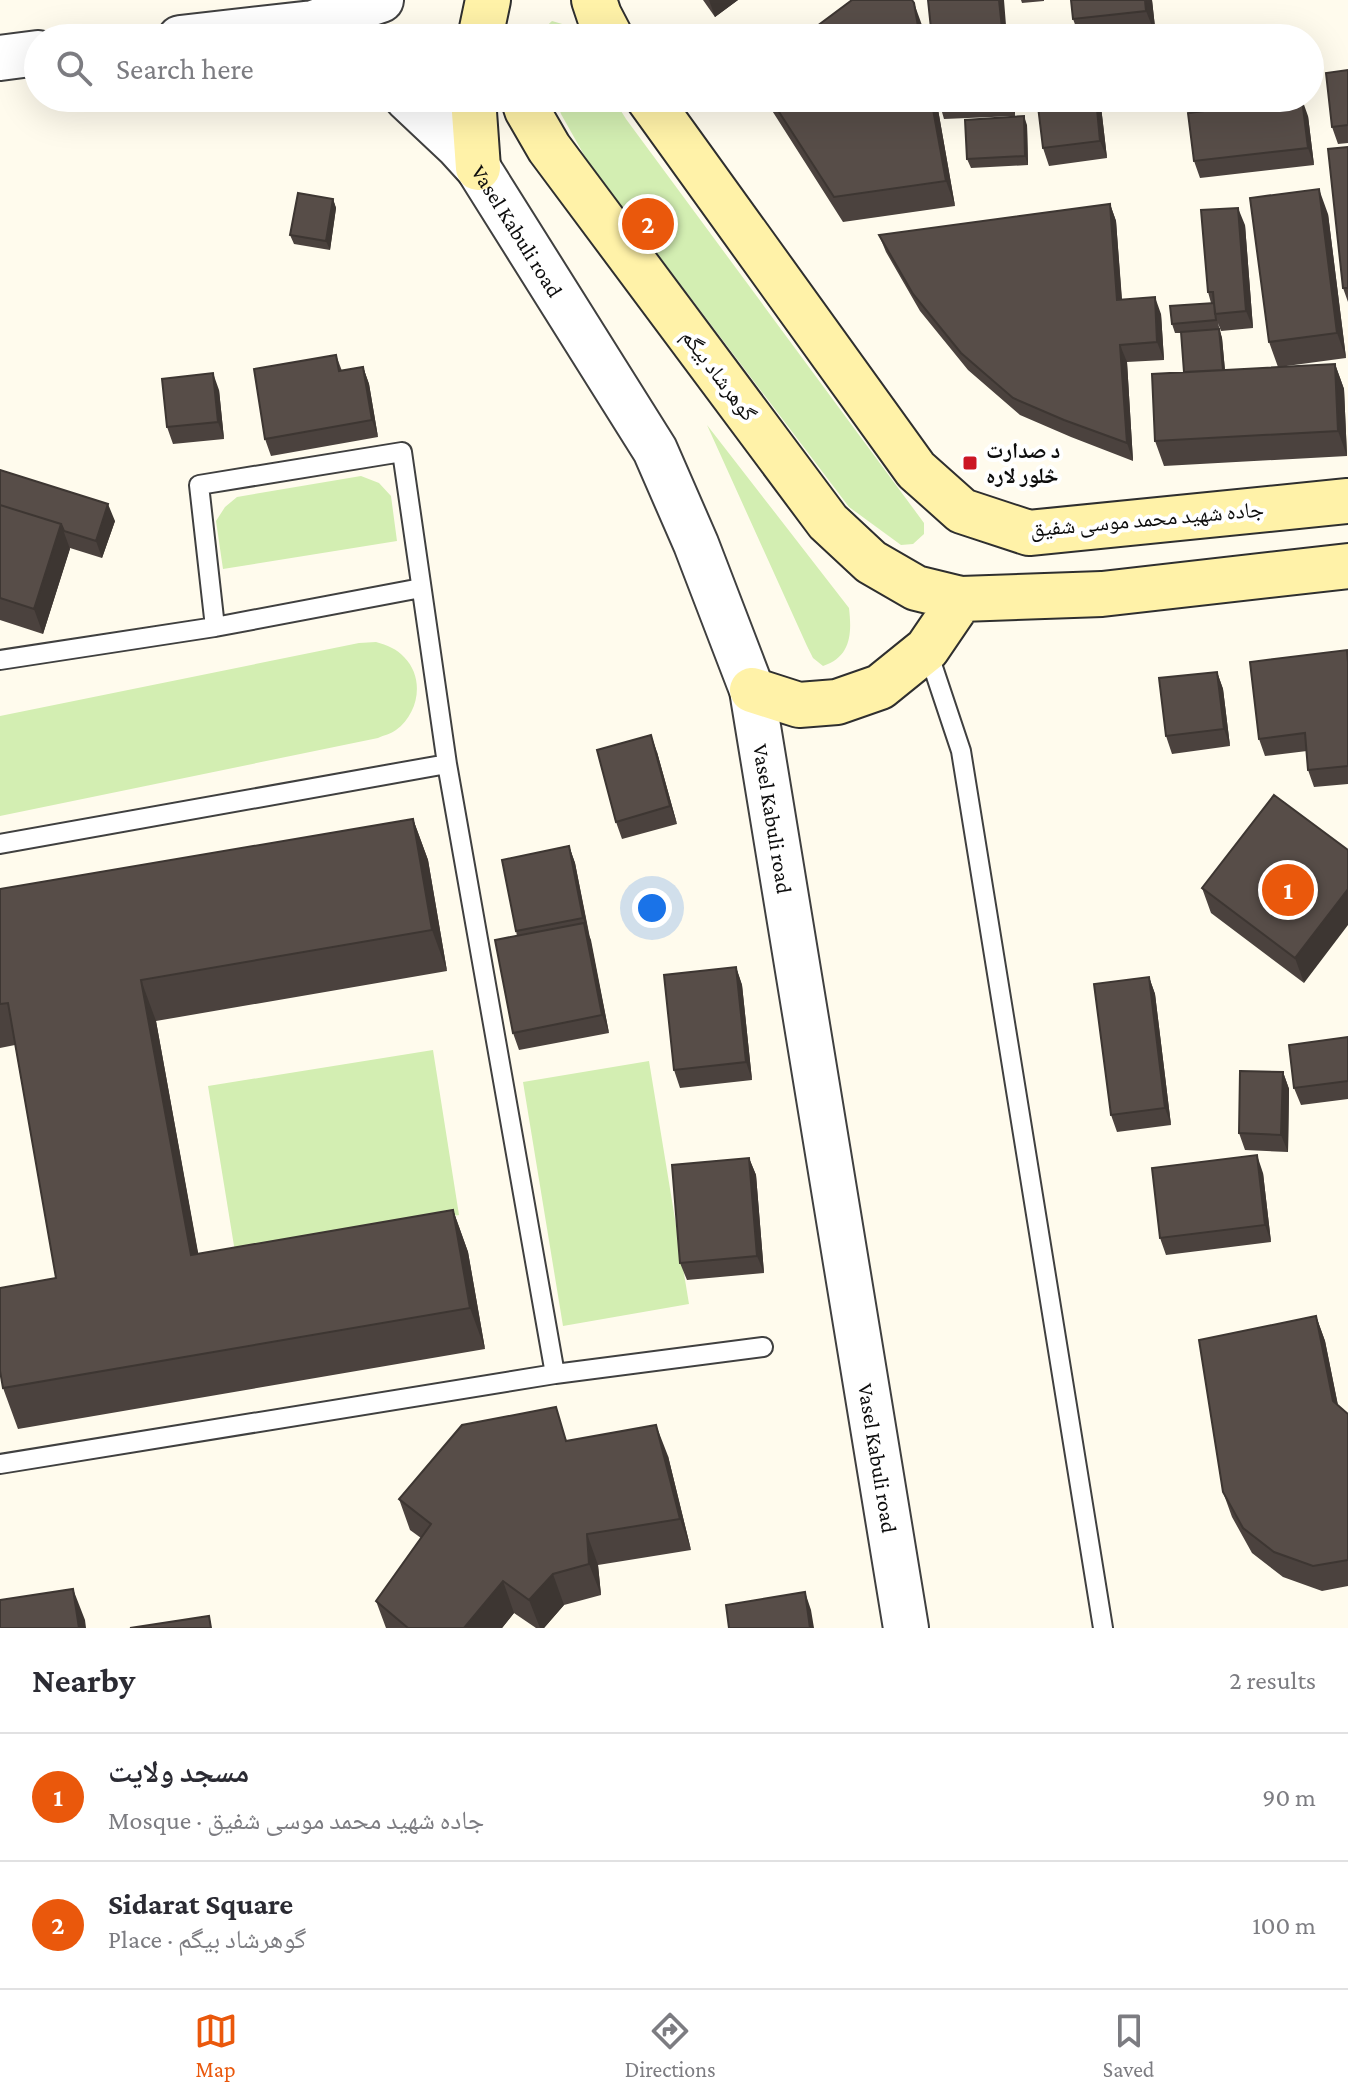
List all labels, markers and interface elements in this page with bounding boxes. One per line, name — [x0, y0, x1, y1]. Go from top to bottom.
search box — [24, 24, 1324, 112]
icon: search — [52, 46, 96, 90]
text: Search here — [116, 52, 254, 85]
street label: Vasel Kabuli road — [467, 160, 568, 302]
pin: 2 — [622, 194, 674, 254]
street label: گوهرشاد بیگم — [675, 324, 762, 427]
place label: د صدارت څلور لاره — [986, 438, 1060, 488]
marker: د صدارت څلور لاره — [961, 454, 979, 472]
street label: جاده شهید محمد موسی شفیق — [1029, 496, 1265, 543]
street label: Vasel Kabuli road — [749, 742, 798, 896]
pin: 1 — [1262, 860, 1314, 920]
your location — [632, 888, 672, 928]
street label: Vasel Kabuli road — [854, 1381, 903, 1535]
text: Nearby — [32, 1662, 135, 1699]
text: 2 results — [1229, 1666, 1316, 1695]
text: مسجد ولایت — [108, 1755, 249, 1788]
text: 1 — [53, 1783, 63, 1812]
text: 90 m — [1262, 1783, 1316, 1812]
text: Mosque · جاده شهید محمد موسی شفیق — [108, 1806, 484, 1835]
text: Sidarat Square — [108, 1887, 293, 1920]
text: 2 — [51, 1911, 65, 1940]
text: 100 m — [1252, 1911, 1316, 1940]
text: Place · گوهرشاد بیگم — [108, 1925, 306, 1954]
tab: Map — [194, 2009, 238, 2082]
tab: Directions — [625, 2009, 716, 2082]
tab: Saved — [1103, 2009, 1154, 2082]

